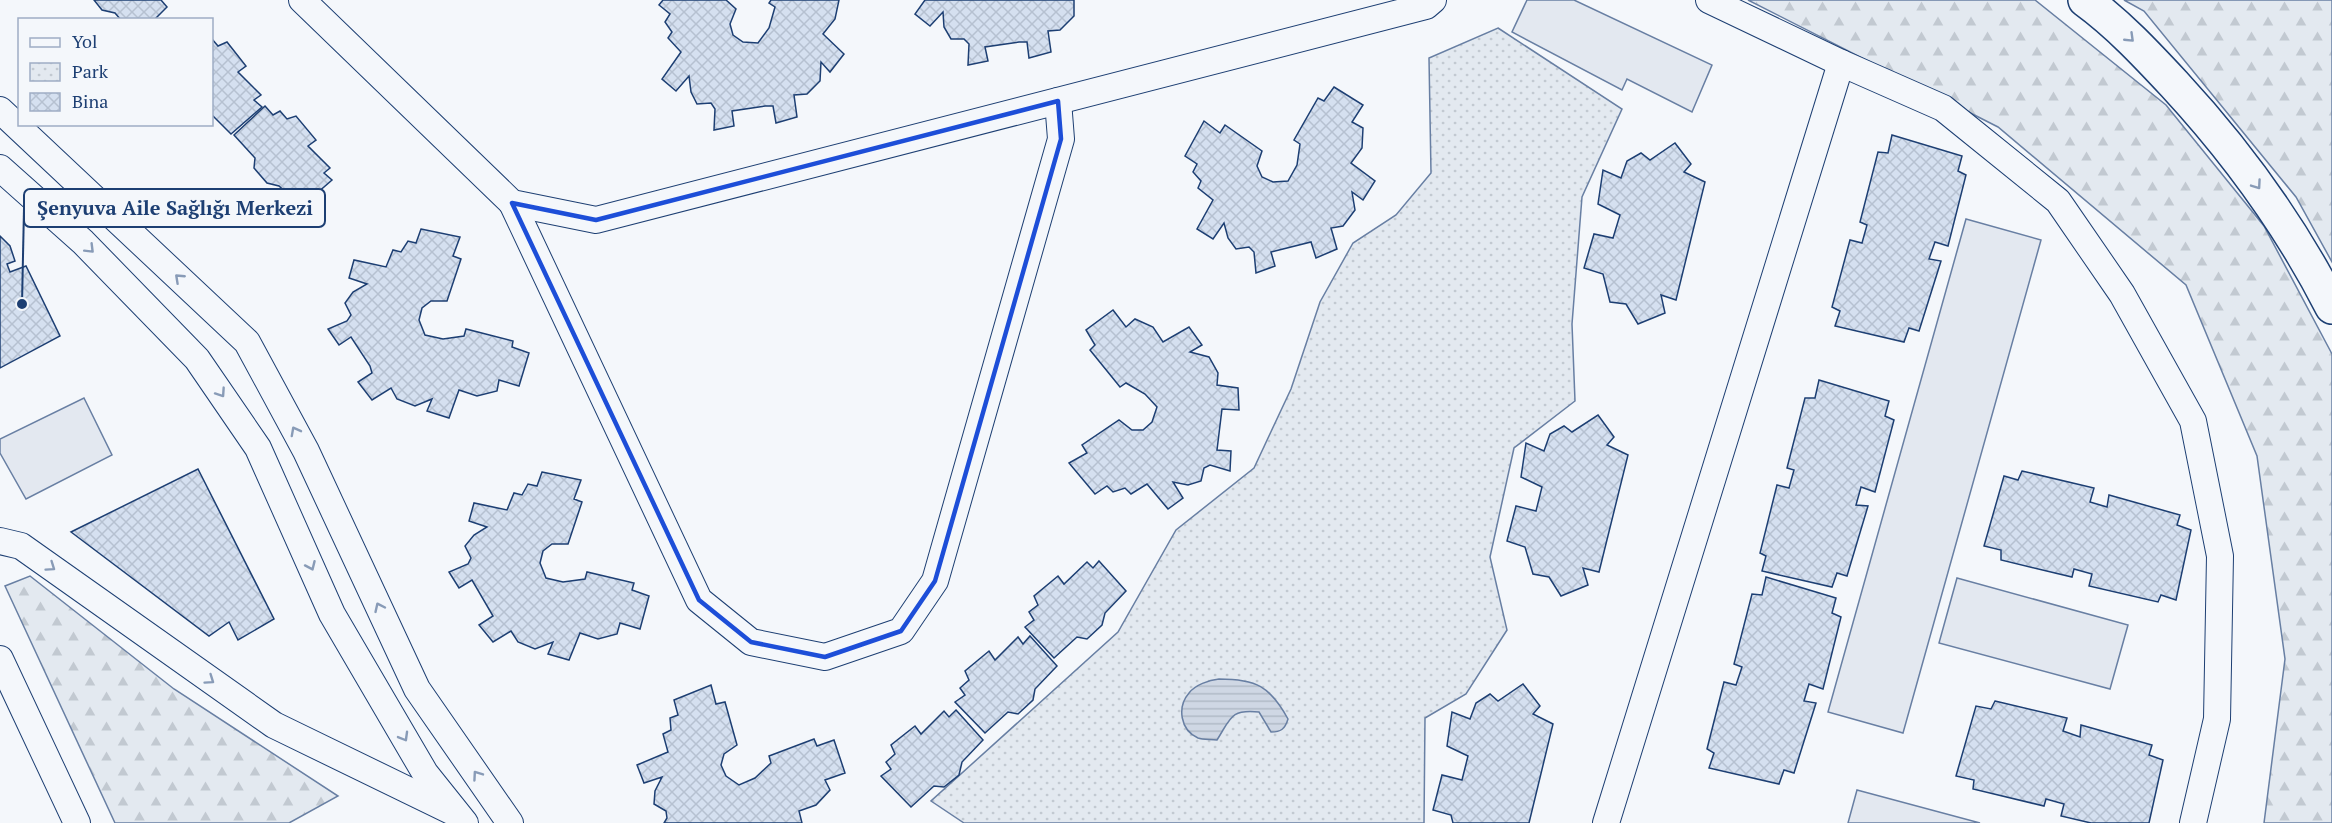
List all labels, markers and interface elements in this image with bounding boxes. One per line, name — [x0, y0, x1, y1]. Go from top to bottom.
legend — [18, 18, 213, 126]
text: Yol — [72, 29, 97, 53]
one-way arrow — [2122, 30, 2133, 41]
text: Park — [72, 59, 109, 83]
text: Bina — [72, 89, 108, 113]
one-way arrow — [2250, 178, 2261, 189]
callout: Şenyuva Aile Sağlığı Merkezi — [24, 189, 325, 227]
text: Şenyuva Aile Sağlığı Merkezi — [37, 194, 313, 221]
one-way arrow — [83, 242, 94, 253]
one-way arrow — [175, 274, 185, 285]
one-way arrow — [214, 387, 225, 398]
one-way arrow — [291, 427, 302, 437]
one-way arrow — [303, 559, 315, 570]
one-way arrow — [45, 560, 56, 571]
one-way arrow — [374, 603, 386, 614]
one-way arrow — [204, 673, 215, 684]
one-way arrow — [396, 731, 408, 741]
one-way arrow — [473, 771, 484, 782]

